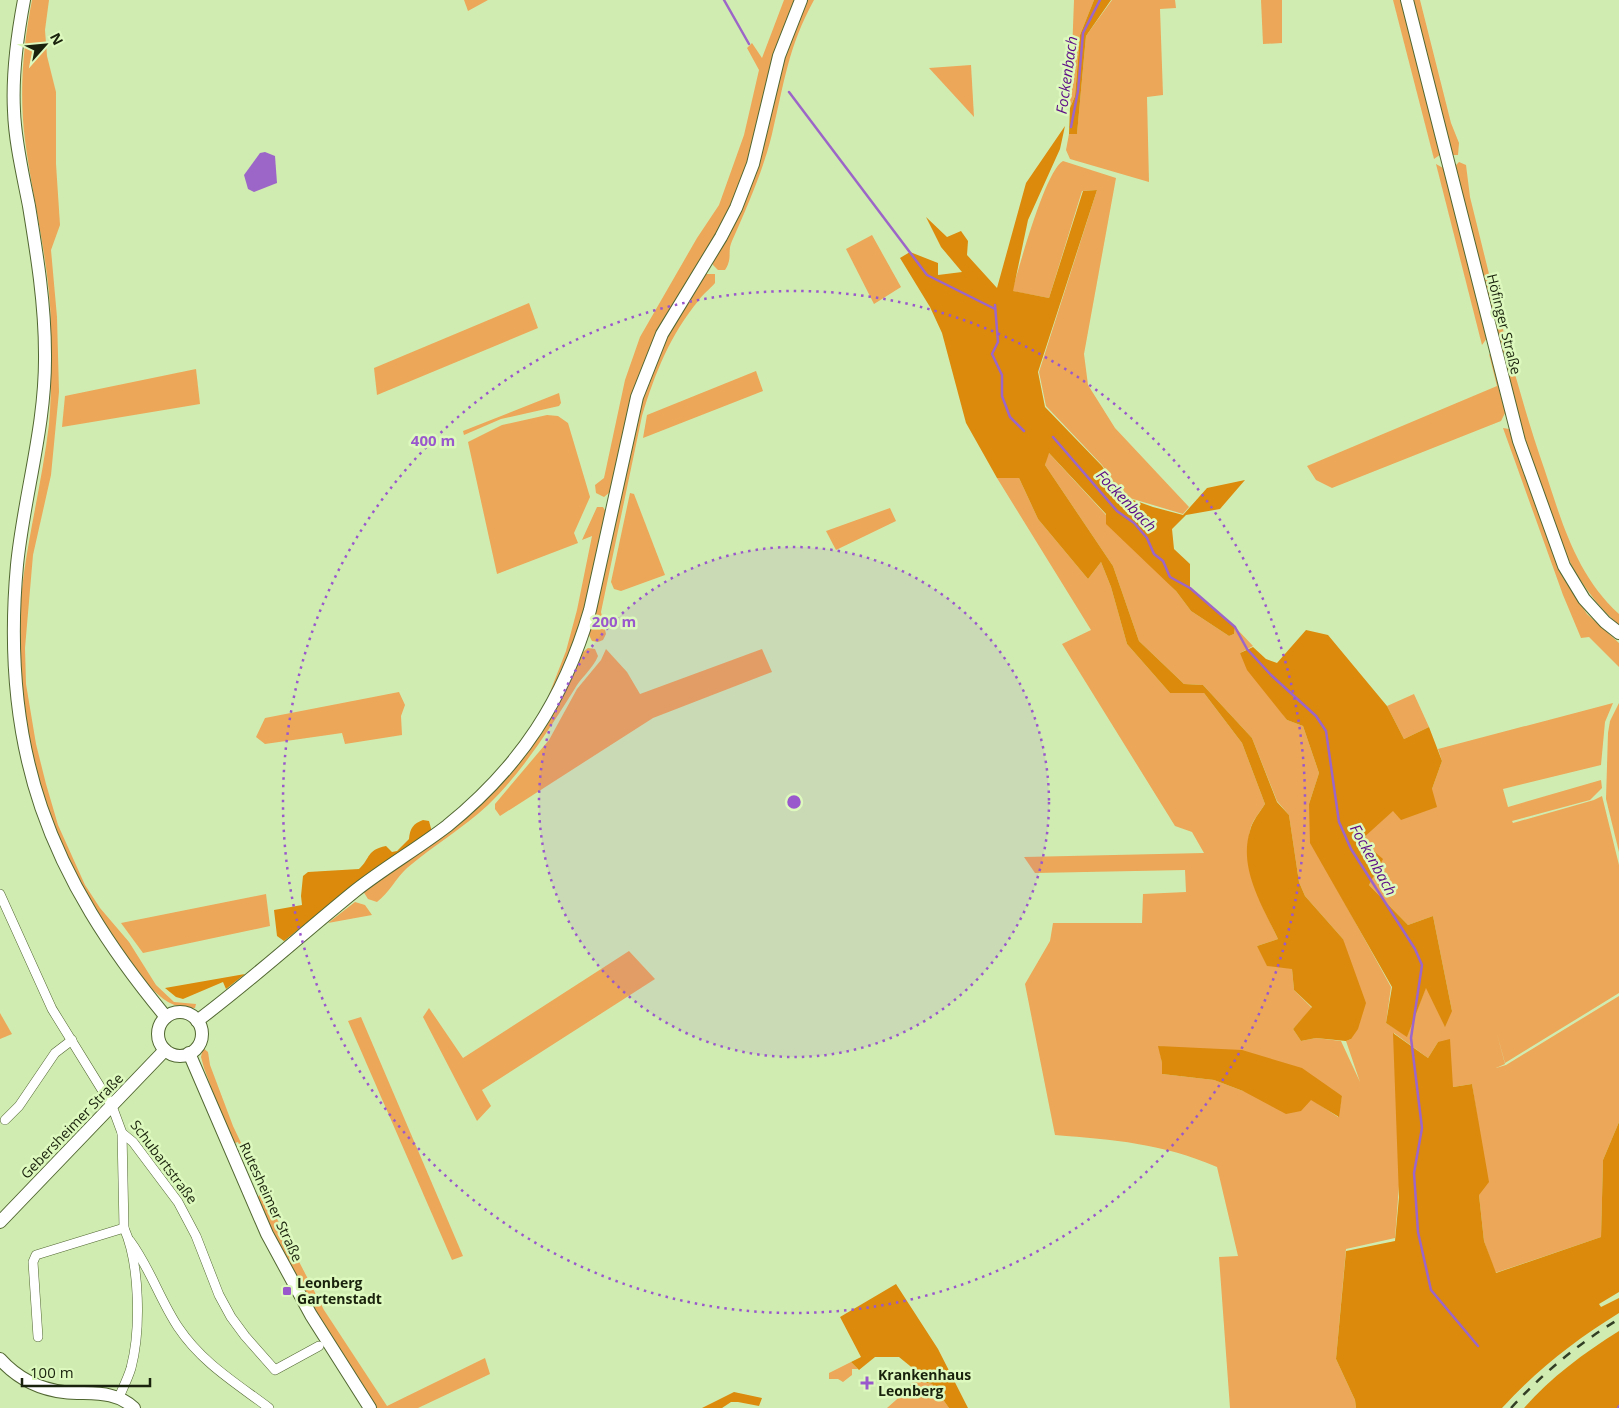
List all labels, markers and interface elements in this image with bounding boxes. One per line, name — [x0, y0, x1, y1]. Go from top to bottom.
north arrow — [20, 20, 70, 70]
text: N — [46, 29, 68, 48]
water label: Fockenbach — [1051, 35, 1081, 115]
street label: Höfinger Straße — [1483, 272, 1526, 376]
text: 400 m — [411, 430, 455, 450]
water label: Fockenbach — [1092, 465, 1161, 535]
text: 200 m — [592, 611, 636, 631]
centre of rings — [785, 793, 803, 811]
water label: Fockenbach — [1346, 820, 1402, 899]
street label: Gebersheimer Straße — [16, 1069, 127, 1183]
street label: Schubartstraße — [127, 1116, 202, 1208]
street label: Rutesheimer Straße — [235, 1139, 308, 1265]
place label: Leonberg Gartenstadt — [297, 1273, 382, 1308]
marker: Leonberg Gartenstadt — [281, 1285, 293, 1297]
scale bar — [22, 1356, 150, 1388]
text: 100 m — [30, 1362, 74, 1382]
place label: Krankenhaus Leonberg — [878, 1365, 971, 1400]
marker: Krankenhaus Leonberg — [860, 1376, 874, 1390]

